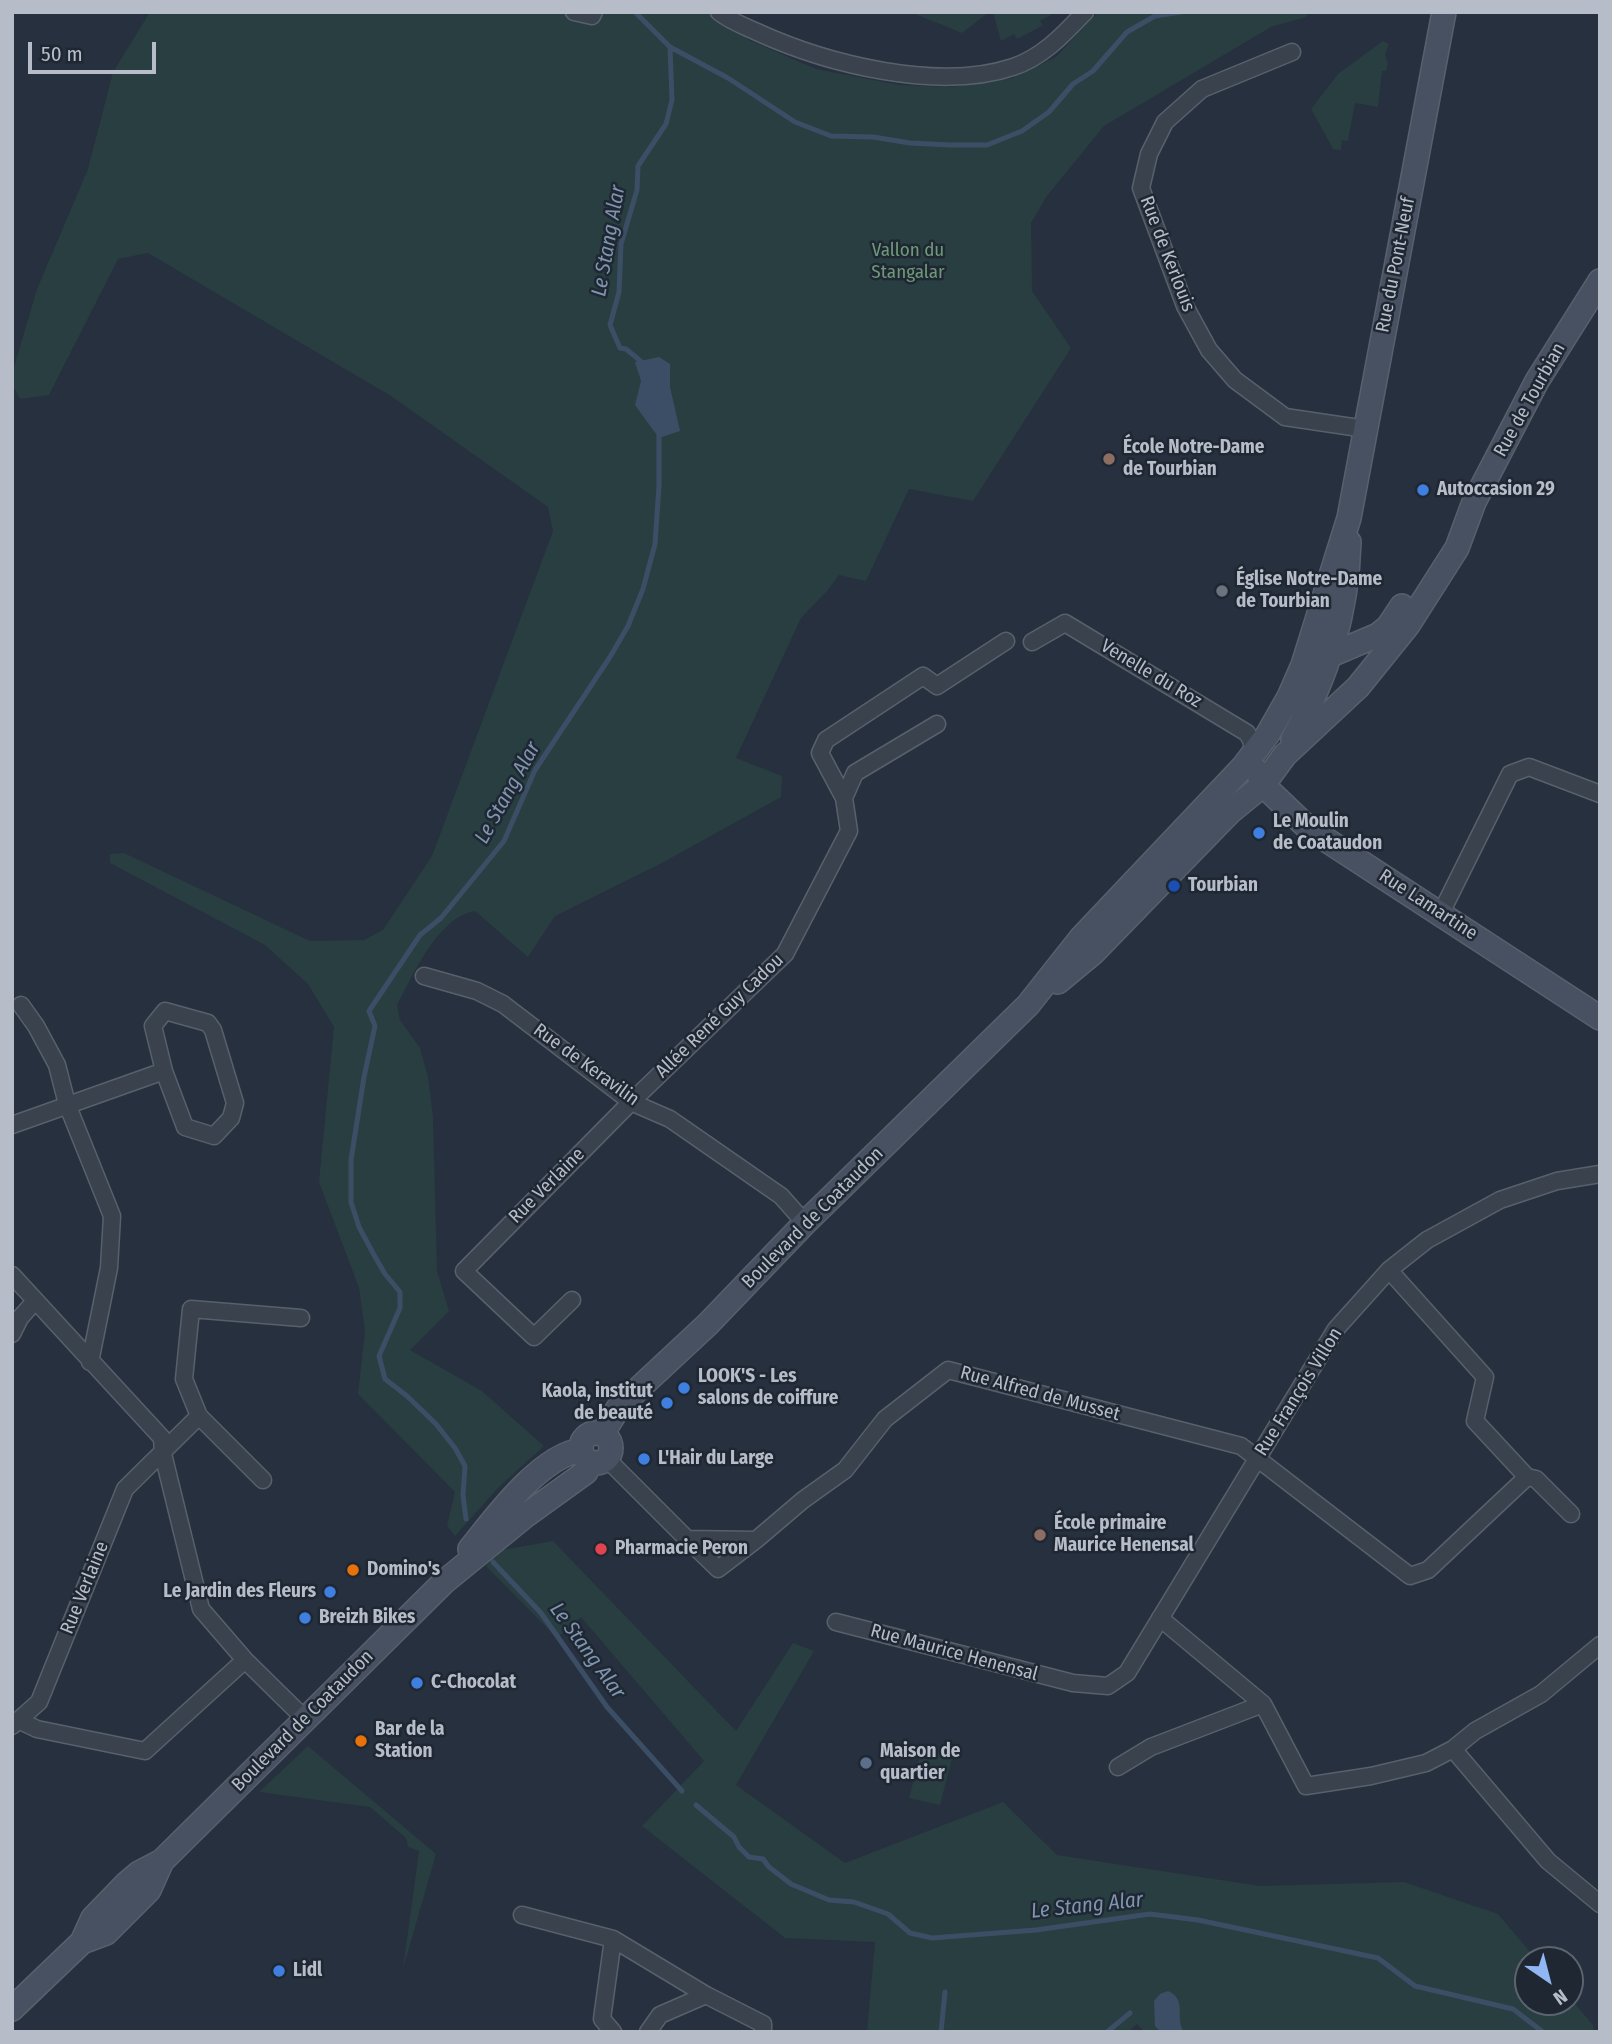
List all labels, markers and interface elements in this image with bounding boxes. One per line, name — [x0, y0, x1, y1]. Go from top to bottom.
scale bar — [32, 28, 159, 72]
text: 50 m — [41, 41, 83, 67]
water label: Le Stang Alar — [587, 183, 631, 299]
street label: Rue de Kerlouis — [1135, 193, 1199, 315]
street label: Rue du Pont-Neuf — [1372, 195, 1420, 335]
park label: Vallon du Stangalar — [871, 240, 945, 284]
street label: Rue de Tourbian — [1489, 339, 1571, 461]
place label: École Notre-Dame de Tourbian — [1123, 437, 1264, 481]
marker: École Notre-Dame de Tourbian — [1101, 451, 1117, 467]
place label: Autoccasion 29 — [1437, 479, 1555, 501]
marker: Autoccasion 29 — [1415, 482, 1431, 498]
place label: Église Notre-Dame de Tourbian — [1236, 569, 1382, 613]
marker: Église Notre-Dame de Tourbian — [1214, 583, 1230, 599]
street label: Venelle du Roz — [1096, 635, 1206, 713]
water label: Le Stang Alar — [470, 738, 546, 848]
place label: Le Moulin de Coataudon — [1273, 811, 1382, 855]
marker: Le Moulin de Coataudon — [1251, 825, 1267, 841]
street label: Rue Lamartine — [1375, 865, 1481, 945]
place label: Tourbian — [1188, 875, 1258, 897]
marker: Tourbian — [1166, 878, 1182, 894]
street label: Allée René Guy Cadou — [651, 949, 789, 1083]
street label: Rue de Keravilin — [529, 1019, 643, 1111]
street label: Boulevard de Coataudon — [737, 1142, 889, 1294]
street label: Rue Verlaine — [504, 1143, 590, 1229]
street label: Rue François Villon — [1250, 1324, 1348, 1460]
street label: Rue Alfred de Musset — [958, 1362, 1122, 1426]
place label: LOOK'S - Les salons de coiffure — [698, 1366, 838, 1410]
marker: LOOK'S - Les salons de coiffure — [676, 1380, 692, 1396]
place label: Kaola, institut de beauté — [542, 1381, 653, 1425]
marker: Kaola, institut de beauté — [659, 1395, 675, 1411]
place label: L'Hair du Large — [658, 1448, 774, 1470]
marker: L'Hair du Large — [636, 1451, 652, 1467]
place label: École primaire Maurice Henensal — [1054, 1513, 1194, 1557]
marker: École primaire Maurice Henensal — [1032, 1527, 1048, 1543]
street label: Rue Verlaine — [56, 1538, 114, 1638]
place label: Pharmacie Peron — [615, 1538, 748, 1560]
marker: Pharmacie Peron — [593, 1541, 609, 1557]
place label: Domino's — [367, 1559, 440, 1581]
marker: Domino's — [345, 1562, 361, 1578]
place label: Le Jardin des Fleurs — [163, 1581, 316, 1603]
marker: Le Jardin des Fleurs — [322, 1584, 338, 1600]
water label: Le Stang Alar — [544, 1598, 630, 1704]
place label: Breizh Bikes — [319, 1607, 415, 1629]
marker: Breizh Bikes — [297, 1610, 313, 1626]
street label: Rue Maurice Henensal — [868, 1620, 1040, 1686]
street label: Boulevard de Coataudon — [227, 1645, 379, 1797]
place label: C-Chocolat — [431, 1672, 516, 1694]
marker: C-Chocolat — [409, 1675, 425, 1691]
place label: Bar de la Station — [375, 1719, 444, 1763]
marker: Bar de la Station — [353, 1733, 369, 1749]
place label: Maison de quartier — [880, 1741, 960, 1785]
marker: Maison de quartier — [858, 1755, 874, 1771]
water label: Le Stang Alar — [1030, 1888, 1144, 1924]
north arrow — [1514, 1946, 1584, 2016]
place label: Lidl — [293, 1960, 322, 1982]
marker: Lidl — [271, 1963, 287, 1979]
text: N — [1549, 1984, 1571, 2010]

